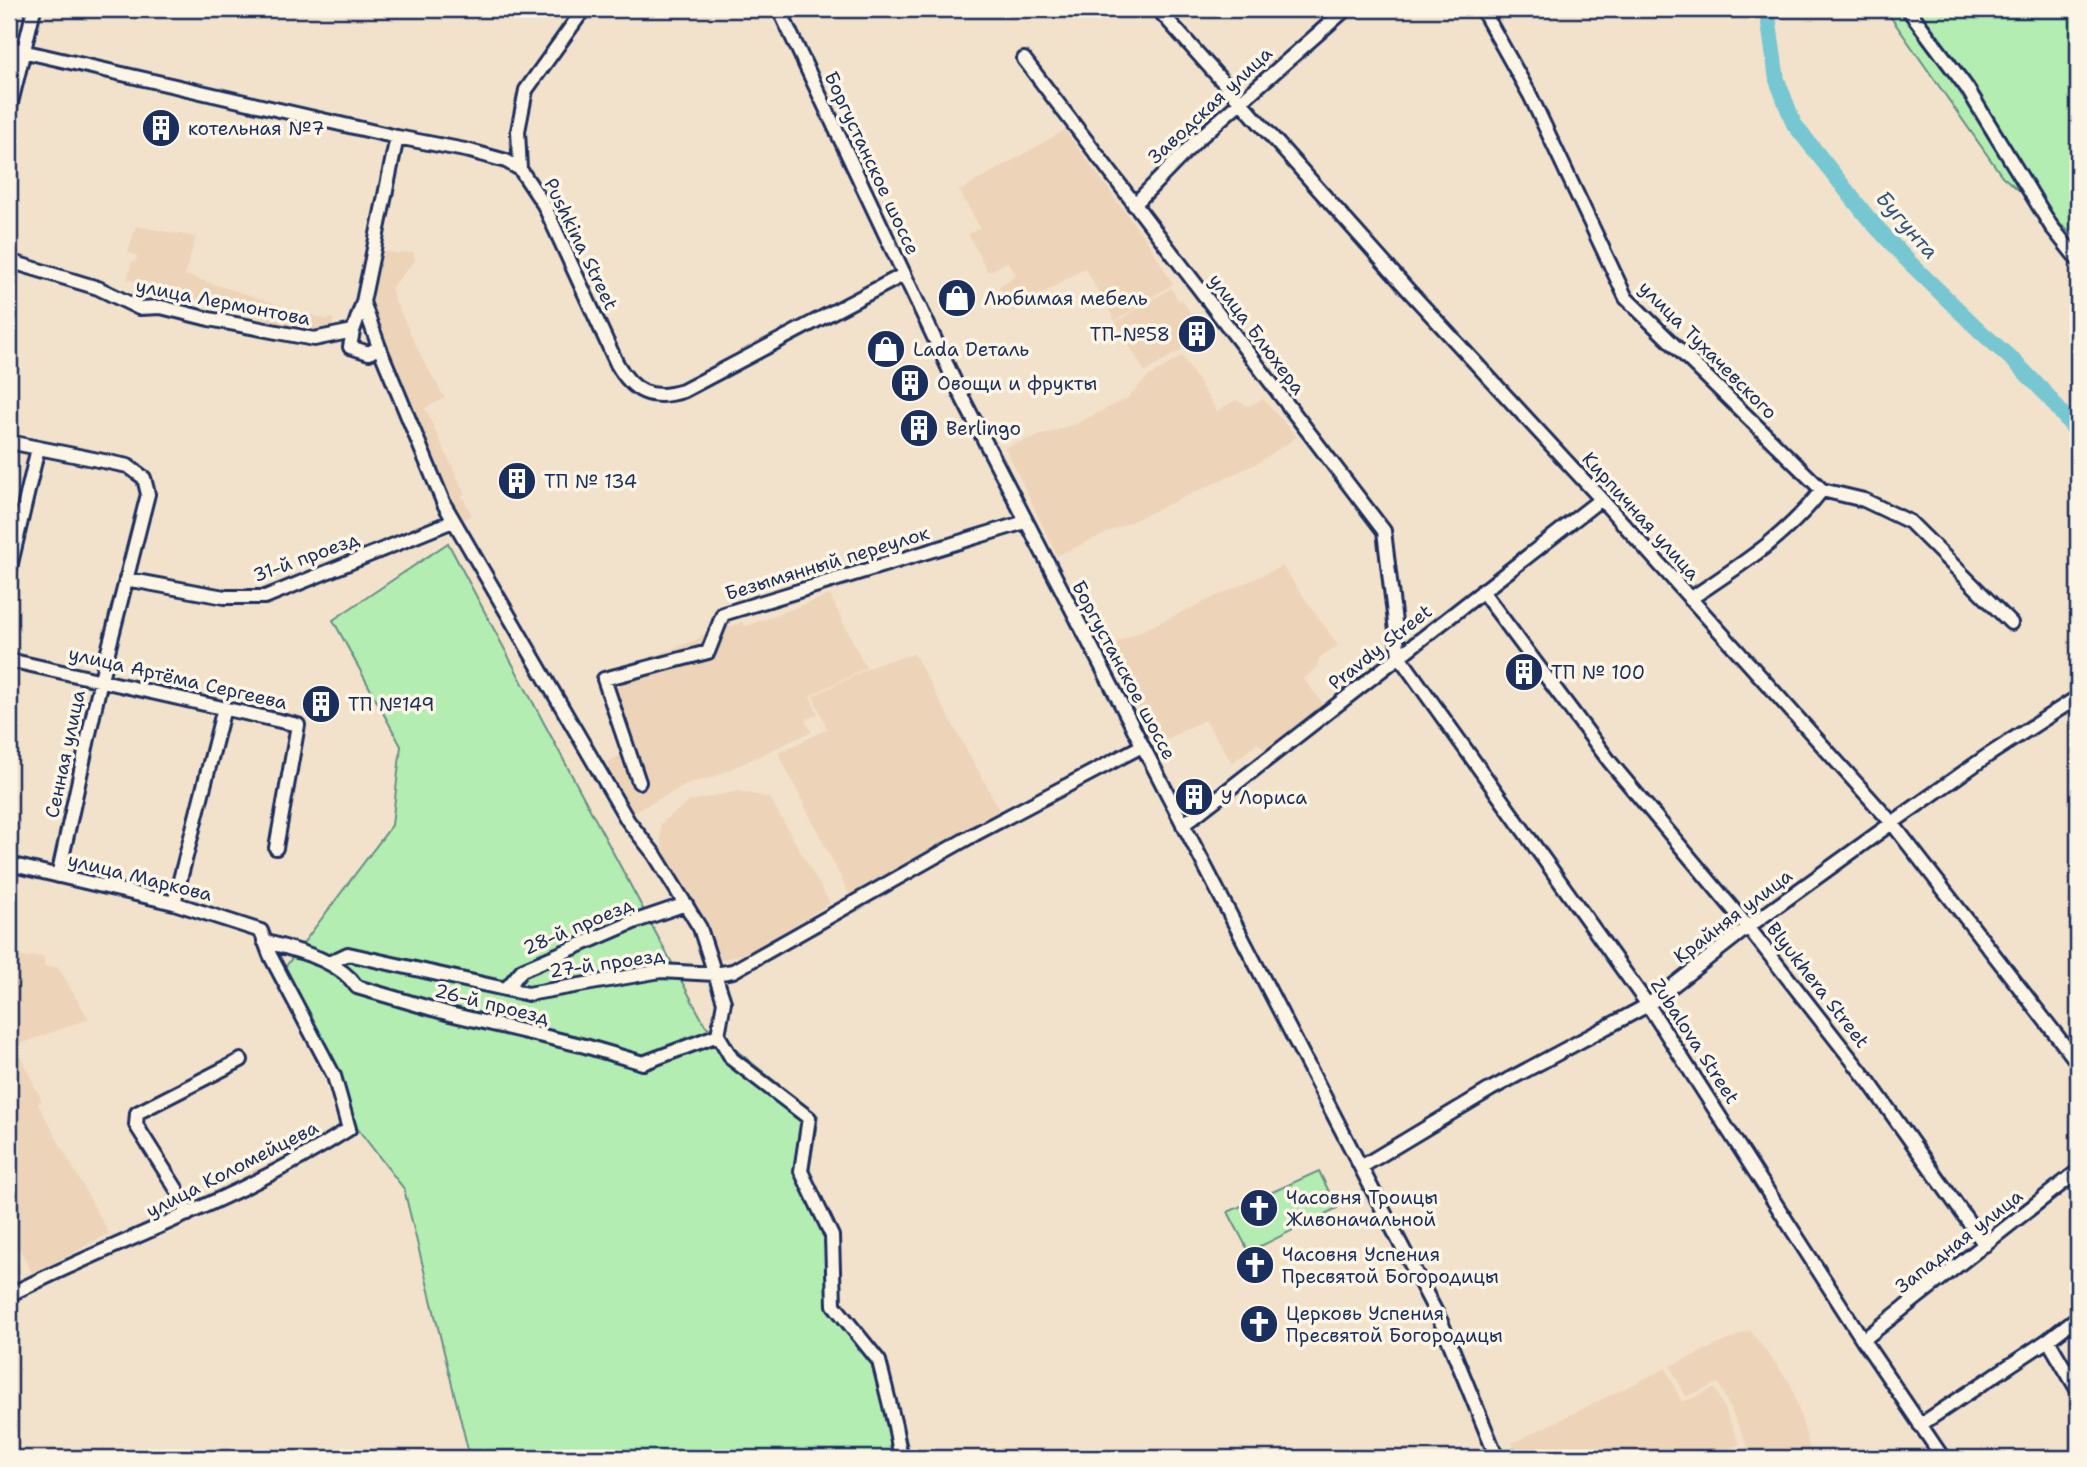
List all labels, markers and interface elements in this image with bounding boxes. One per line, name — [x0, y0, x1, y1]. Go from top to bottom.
street label: Заводская улица — [1143, 41, 1278, 169]
street label: Боргустанское шоссе — [819, 67, 925, 259]
building icon: котельная №7 — [140, 107, 182, 149]
place label: котельная №7 — [188, 116, 325, 141]
street label: Pushkina Street — [538, 174, 624, 314]
water label: Бугунта — [1869, 185, 1945, 265]
street label: улица Блюхера — [1203, 268, 1311, 400]
street label: улица Лермонтова — [134, 273, 313, 331]
street label: улица Тухачевского — [1633, 275, 1783, 425]
shop icon: Любимая мебель — [936, 277, 978, 319]
place label: Любимая мебель — [984, 286, 1148, 311]
building icon: ТП-№58 — [1176, 313, 1218, 355]
place label: ТП-№58 — [1090, 322, 1170, 347]
shop icon: Lada Dеталь — [865, 328, 907, 370]
place label: Lada Dеталь — [913, 337, 1029, 362]
building icon: Овощи и фрукты — [889, 362, 931, 404]
place label: Овощи и фрукты — [937, 371, 1097, 396]
building icon: Berlingo — [898, 407, 940, 449]
place label: Berlingo — [946, 416, 1021, 441]
street label: Кирпичная улица — [1577, 446, 1705, 586]
building icon: ТП № 134 — [496, 460, 538, 502]
place label: ТП № 134 — [544, 469, 637, 494]
street label: Безымянный переулок — [722, 520, 932, 606]
street label: 31-й проезд — [249, 526, 363, 588]
street label: Боргустанское шоссе — [1066, 576, 1182, 764]
street label: Pravdy Street — [1323, 599, 1437, 695]
street label: улица Артёма Сергеева — [66, 641, 290, 715]
building icon: ТП № 100 — [1503, 651, 1545, 693]
place label: ТП № 100 — [1551, 660, 1645, 685]
building icon: ТП №149 — [300, 683, 342, 725]
street label: Сенная улица — [39, 688, 91, 820]
place label: ТП №149 — [348, 692, 435, 717]
building icon: У Лориса — [1173, 776, 1215, 818]
place label: У Лориса — [1221, 785, 1307, 810]
street label: улица Маркова — [65, 847, 215, 907]
street label: Крайняя улица — [1669, 863, 1797, 969]
street label: 28-й проезд — [519, 892, 637, 960]
street label: Blyukhera Street — [1761, 917, 1875, 1053]
street label: 27-й проезд — [548, 943, 666, 983]
street label: Zubalova Street — [1645, 973, 1745, 1109]
street label: 26-й проезд — [432, 978, 552, 1030]
street label: улица Коломейцева — [142, 1115, 323, 1223]
street label: Западная улица — [1890, 1183, 2028, 1299]
place label: Часовня Троицы Живоначальной — [1286, 1185, 1438, 1232]
church icon: Часовня Троицы Живоначальной — [1238, 1187, 1280, 1229]
place label: Часовня Успения Пресвятой Богородицы — [1282, 1242, 1499, 1289]
church icon: Часовня Успения Пресвятой Богородицы — [1234, 1244, 1276, 1286]
place label: Церковь Успения Пресвятой Богородицы — [1286, 1301, 1503, 1348]
church icon: Церковь Успения Пресвятой Богородицы — [1238, 1303, 1280, 1345]

